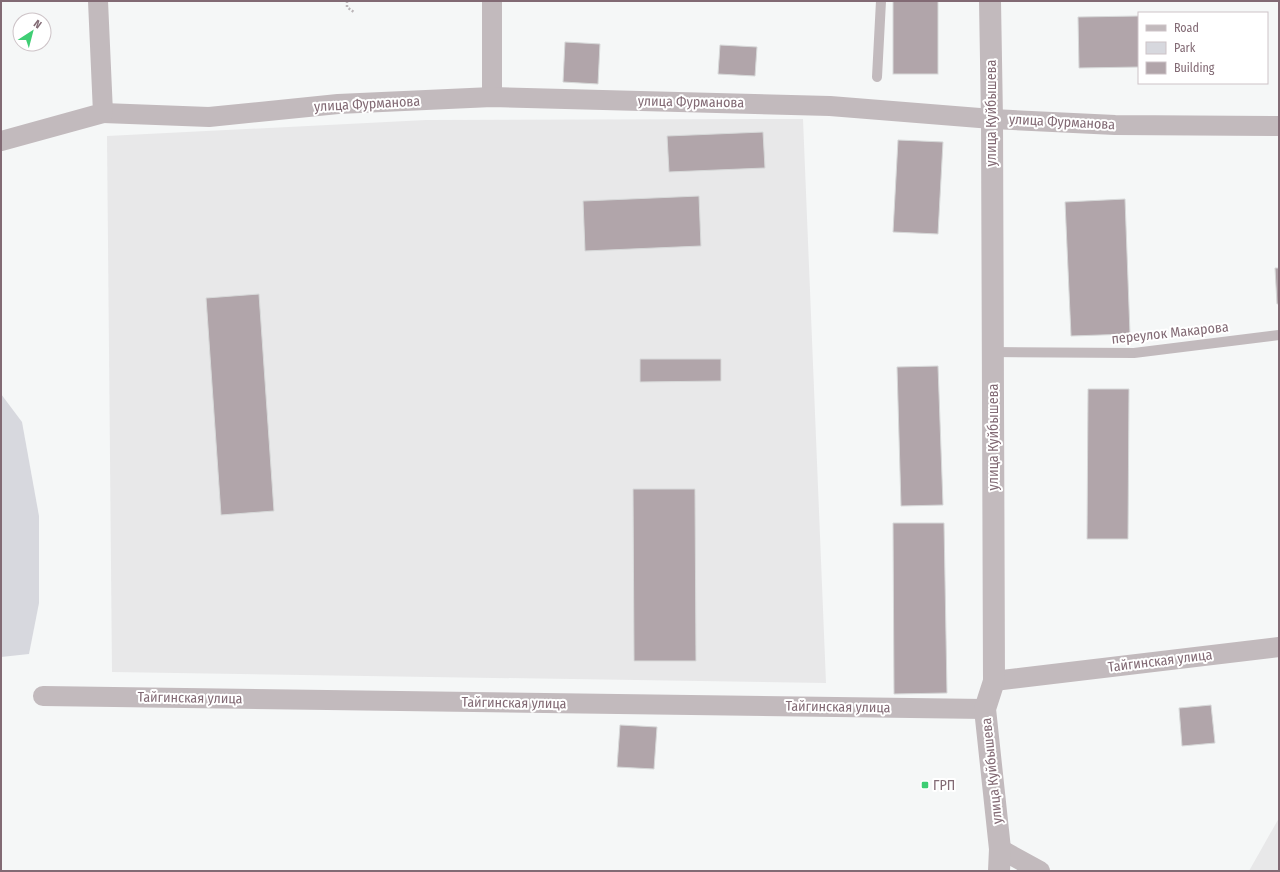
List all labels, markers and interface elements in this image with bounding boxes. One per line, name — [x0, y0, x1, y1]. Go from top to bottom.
north arrow — [12, 12, 52, 52]
legend — [1138, 12, 1268, 84]
text: N — [31, 17, 44, 32]
text: Road — [1174, 21, 1199, 35]
text: Park — [1174, 41, 1196, 55]
street label: улица Куйбышева — [983, 59, 1000, 166]
text: Building — [1174, 61, 1215, 75]
street label: улица Фурманова — [313, 93, 421, 115]
street label: улица Фурманова — [638, 93, 744, 111]
street label: улица Фурманова — [1008, 111, 1116, 133]
street label: переулок Макарова — [1111, 318, 1230, 348]
street label: улица Куйбышева — [985, 383, 1002, 490]
street label: Тайгинская улица — [1107, 646, 1213, 676]
street label: Тайгинская улица — [137, 689, 243, 707]
street label: Тайгинская улица — [461, 694, 567, 712]
street label: Тайгинская улица — [785, 698, 891, 716]
street label: улица Куйбышева — [978, 717, 1006, 825]
place label: ГРП — [933, 777, 955, 794]
marker: ГРП — [920, 780, 930, 790]

